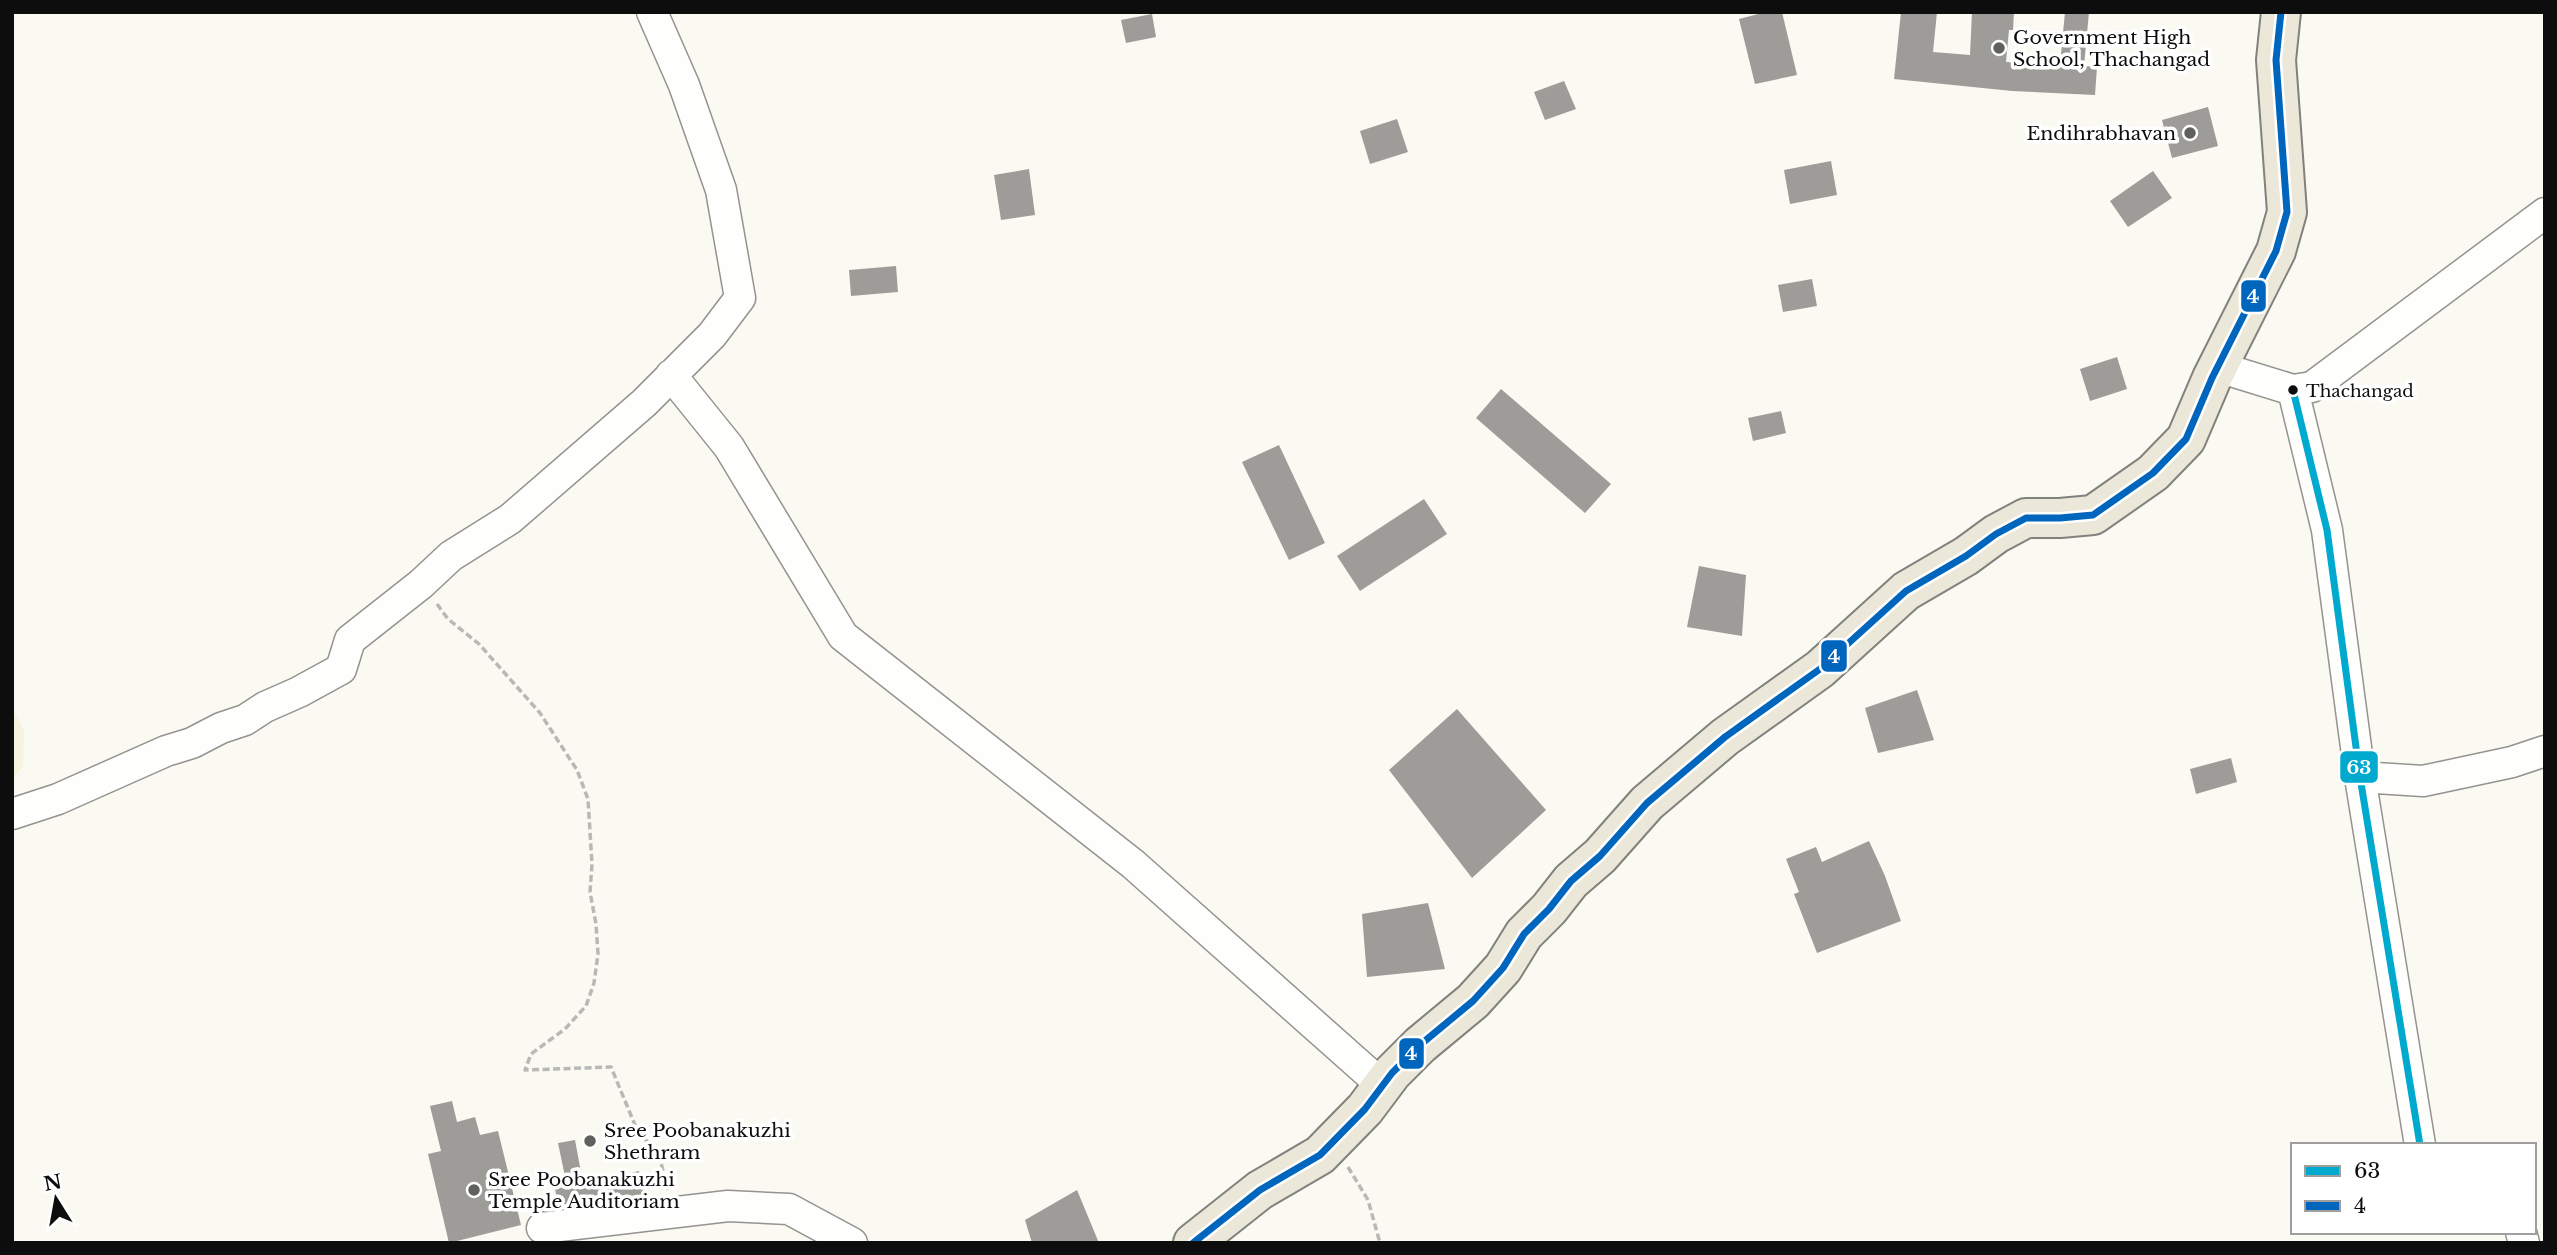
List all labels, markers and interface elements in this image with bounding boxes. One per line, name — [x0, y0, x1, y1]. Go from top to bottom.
place label: Government High School, Thachangad — [2013, 26, 2210, 71]
marker: Government High School, Thachangad — [1991, 40, 2007, 56]
place label: Endihrabhavan — [2026, 122, 2176, 145]
marker: Endihrabhavan — [2182, 125, 2198, 141]
line badge: 4 — [2240, 279, 2267, 313]
text: 4 — [2247, 285, 2259, 308]
place label: Thachangad — [2306, 381, 2414, 402]
marker: Thachangad — [2286, 383, 2300, 397]
line badge: 4 — [1820, 639, 1848, 673]
text: 4 — [1828, 645, 1840, 668]
line badge: 63 — [2339, 750, 2379, 784]
text: 63 — [2347, 756, 2371, 779]
line badge: 4 — [1398, 1037, 1425, 1070]
text: 4 — [1405, 1042, 1417, 1065]
place label: Sree Poobanakuzhi Shethram — [604, 1119, 791, 1164]
marker: Sree Poobanakuzhi Shethram — [582, 1133, 598, 1149]
legend — [2291, 1143, 2536, 1234]
text: 63 — [2354, 1158, 2380, 1184]
north arrow — [21, 1164, 91, 1234]
place label: Sree Poobanakuzhi Temple Auditoriam — [488, 1168, 680, 1213]
text: N — [42, 1170, 64, 1196]
marker: Sree Poobanakuzhi Temple Auditoriam — [466, 1182, 482, 1198]
text: 4 — [2354, 1193, 2366, 1219]

